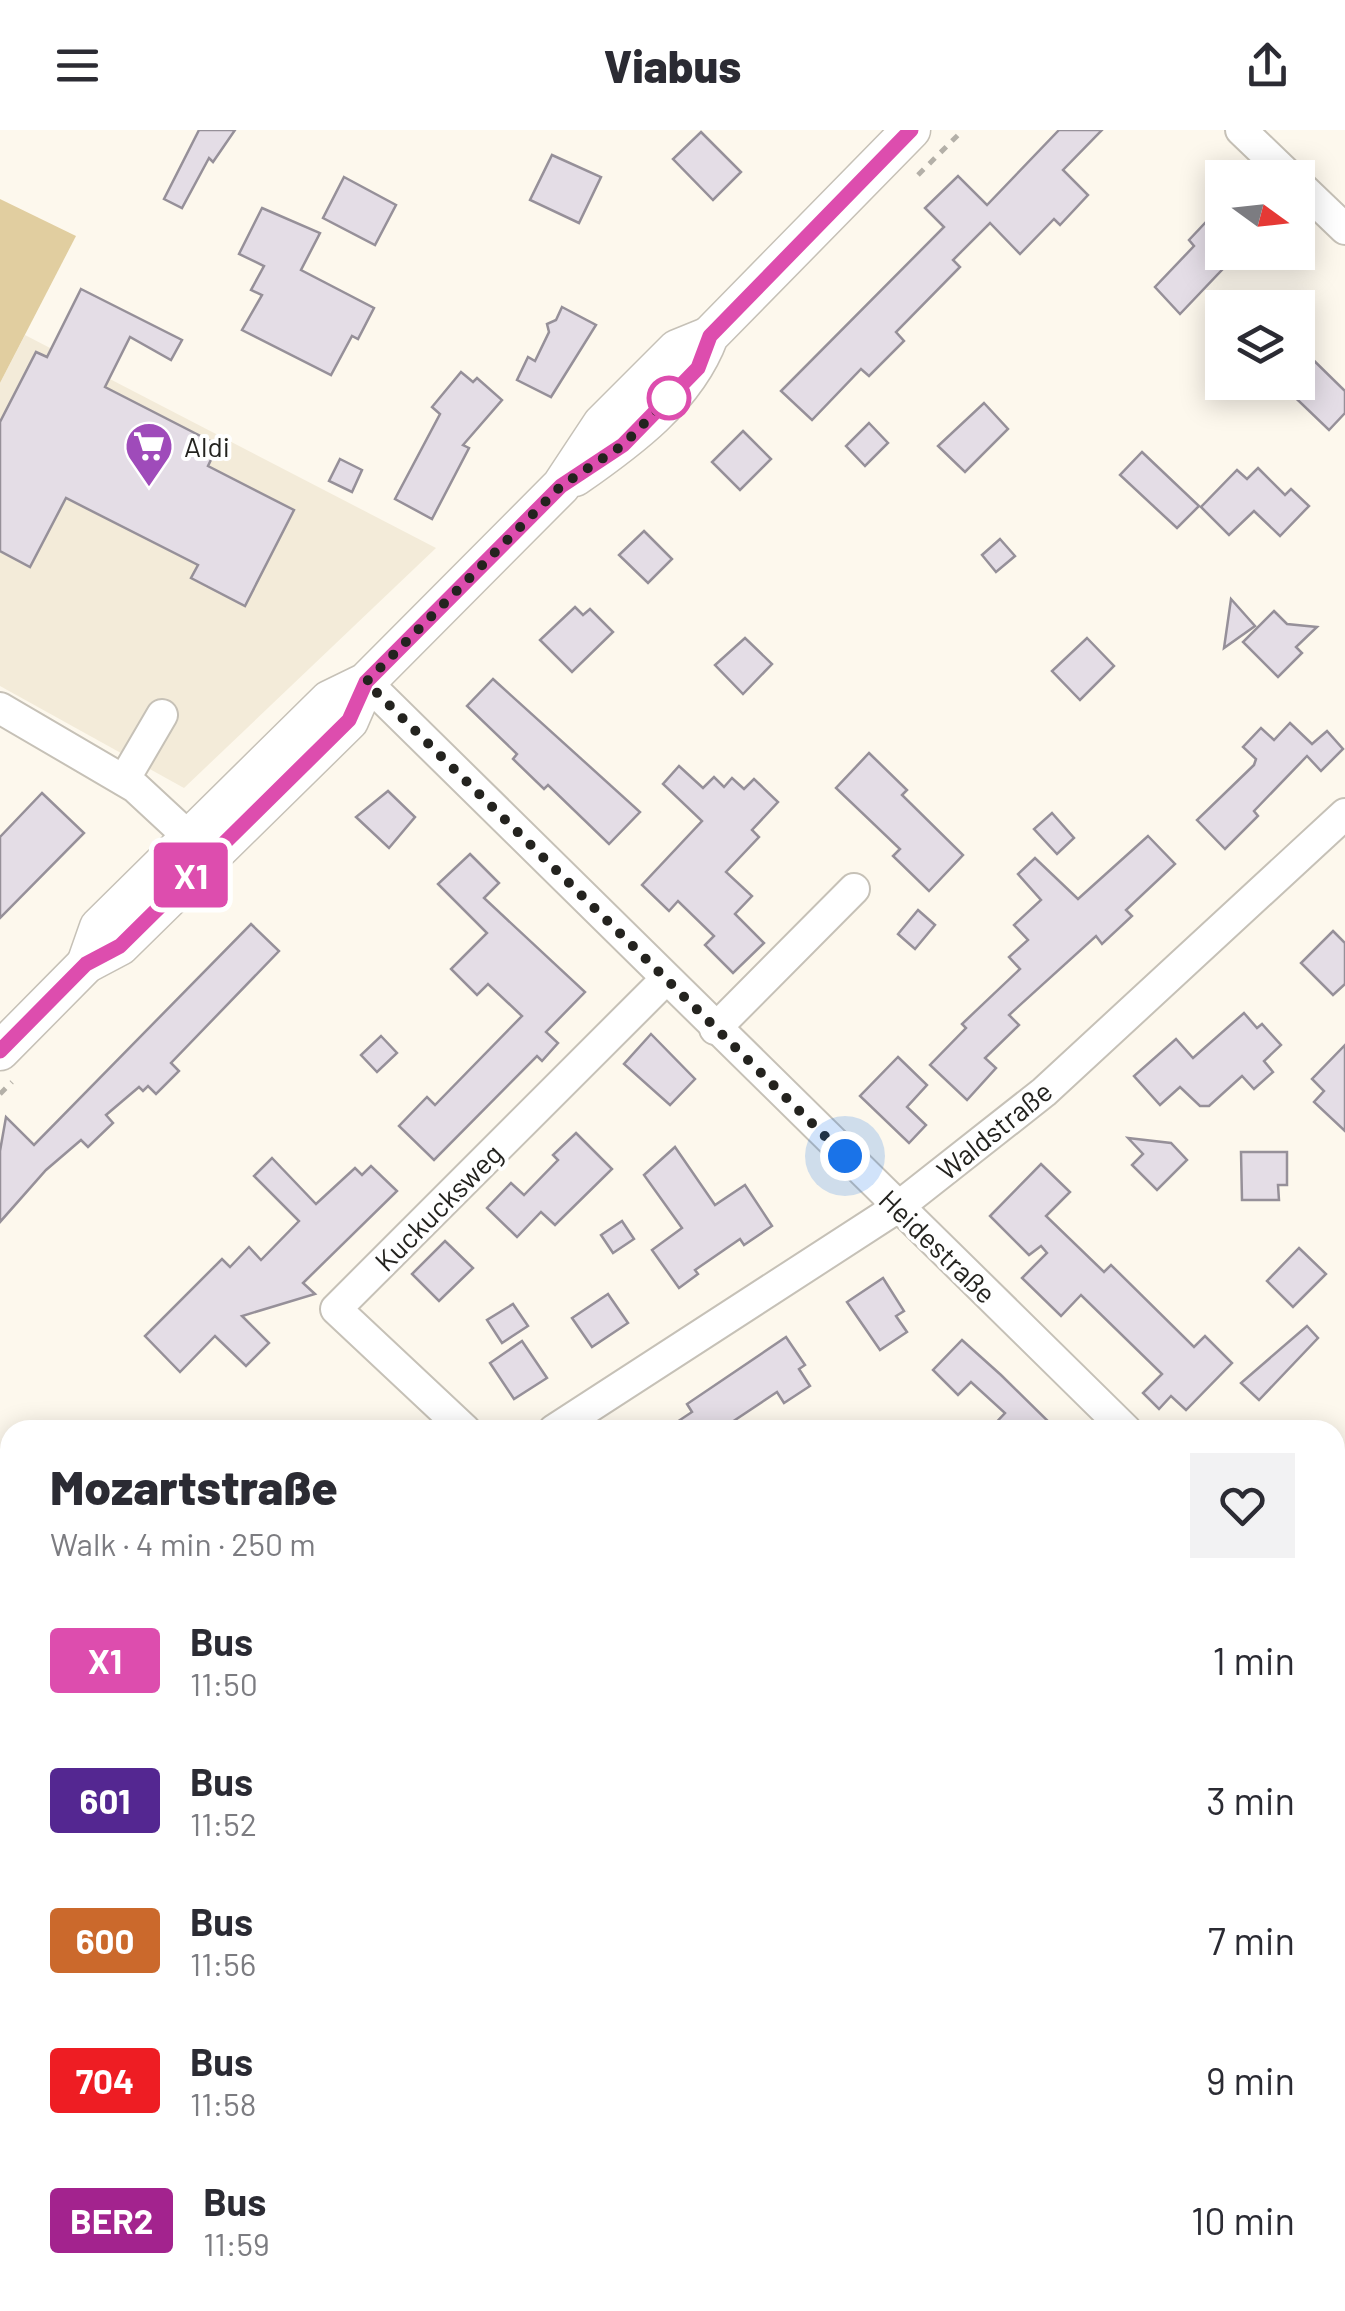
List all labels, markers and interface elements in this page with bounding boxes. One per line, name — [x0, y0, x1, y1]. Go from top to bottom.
icon: menu — [50, 38, 105, 93]
text: Viabus — [604, 38, 741, 92]
icon: share — [1240, 38, 1295, 93]
north arrow — [1205, 160, 1315, 270]
map controls — [1205, 160, 1315, 400]
button: layers — [1205, 290, 1315, 400]
unlabelled marker — [648, 377, 690, 419]
supermarket icon: Aldi — [123, 420, 175, 488]
place label: Aldi — [184, 429, 230, 463]
line badge: X1 — [146, 842, 236, 908]
text: X1 — [174, 854, 208, 896]
street label: Waldstraße — [930, 1073, 1058, 1187]
your location — [820, 1131, 870, 1181]
street label: Kuckucksweg — [367, 1136, 509, 1278]
street label: Heidestraße — [873, 1182, 1003, 1310]
button: heart — [1190, 1453, 1295, 1558]
text: Mozartstraße — [50, 1457, 338, 1515]
text: Walk · 4 min · 250 m — [50, 1524, 316, 1562]
text: Bus — [190, 1618, 253, 1664]
text: 1 min — [1213, 1637, 1295, 1683]
text: X1 — [88, 1639, 122, 1681]
text: 11:50 — [190, 1664, 258, 1702]
text: Bus — [190, 1758, 253, 1804]
text: 3 min — [1206, 1777, 1295, 1823]
text: 601 — [80, 1779, 130, 1821]
text: 11:52 — [190, 1804, 257, 1842]
text: Bus — [190, 1898, 253, 1944]
text: 7 min — [1208, 1917, 1295, 1963]
text: 600 — [76, 1919, 134, 1961]
text: 11:56 — [190, 1944, 256, 1982]
text: Bus — [190, 2038, 253, 2084]
text: 9 min — [1206, 2057, 1295, 2103]
text: 704 — [76, 2059, 134, 2101]
text: 11:58 — [190, 2084, 256, 2122]
text: Bus — [203, 2178, 266, 2224]
text: 10 min — [1191, 2197, 1295, 2243]
text: BER2 — [70, 2199, 153, 2241]
text: 11:59 — [203, 2224, 270, 2262]

